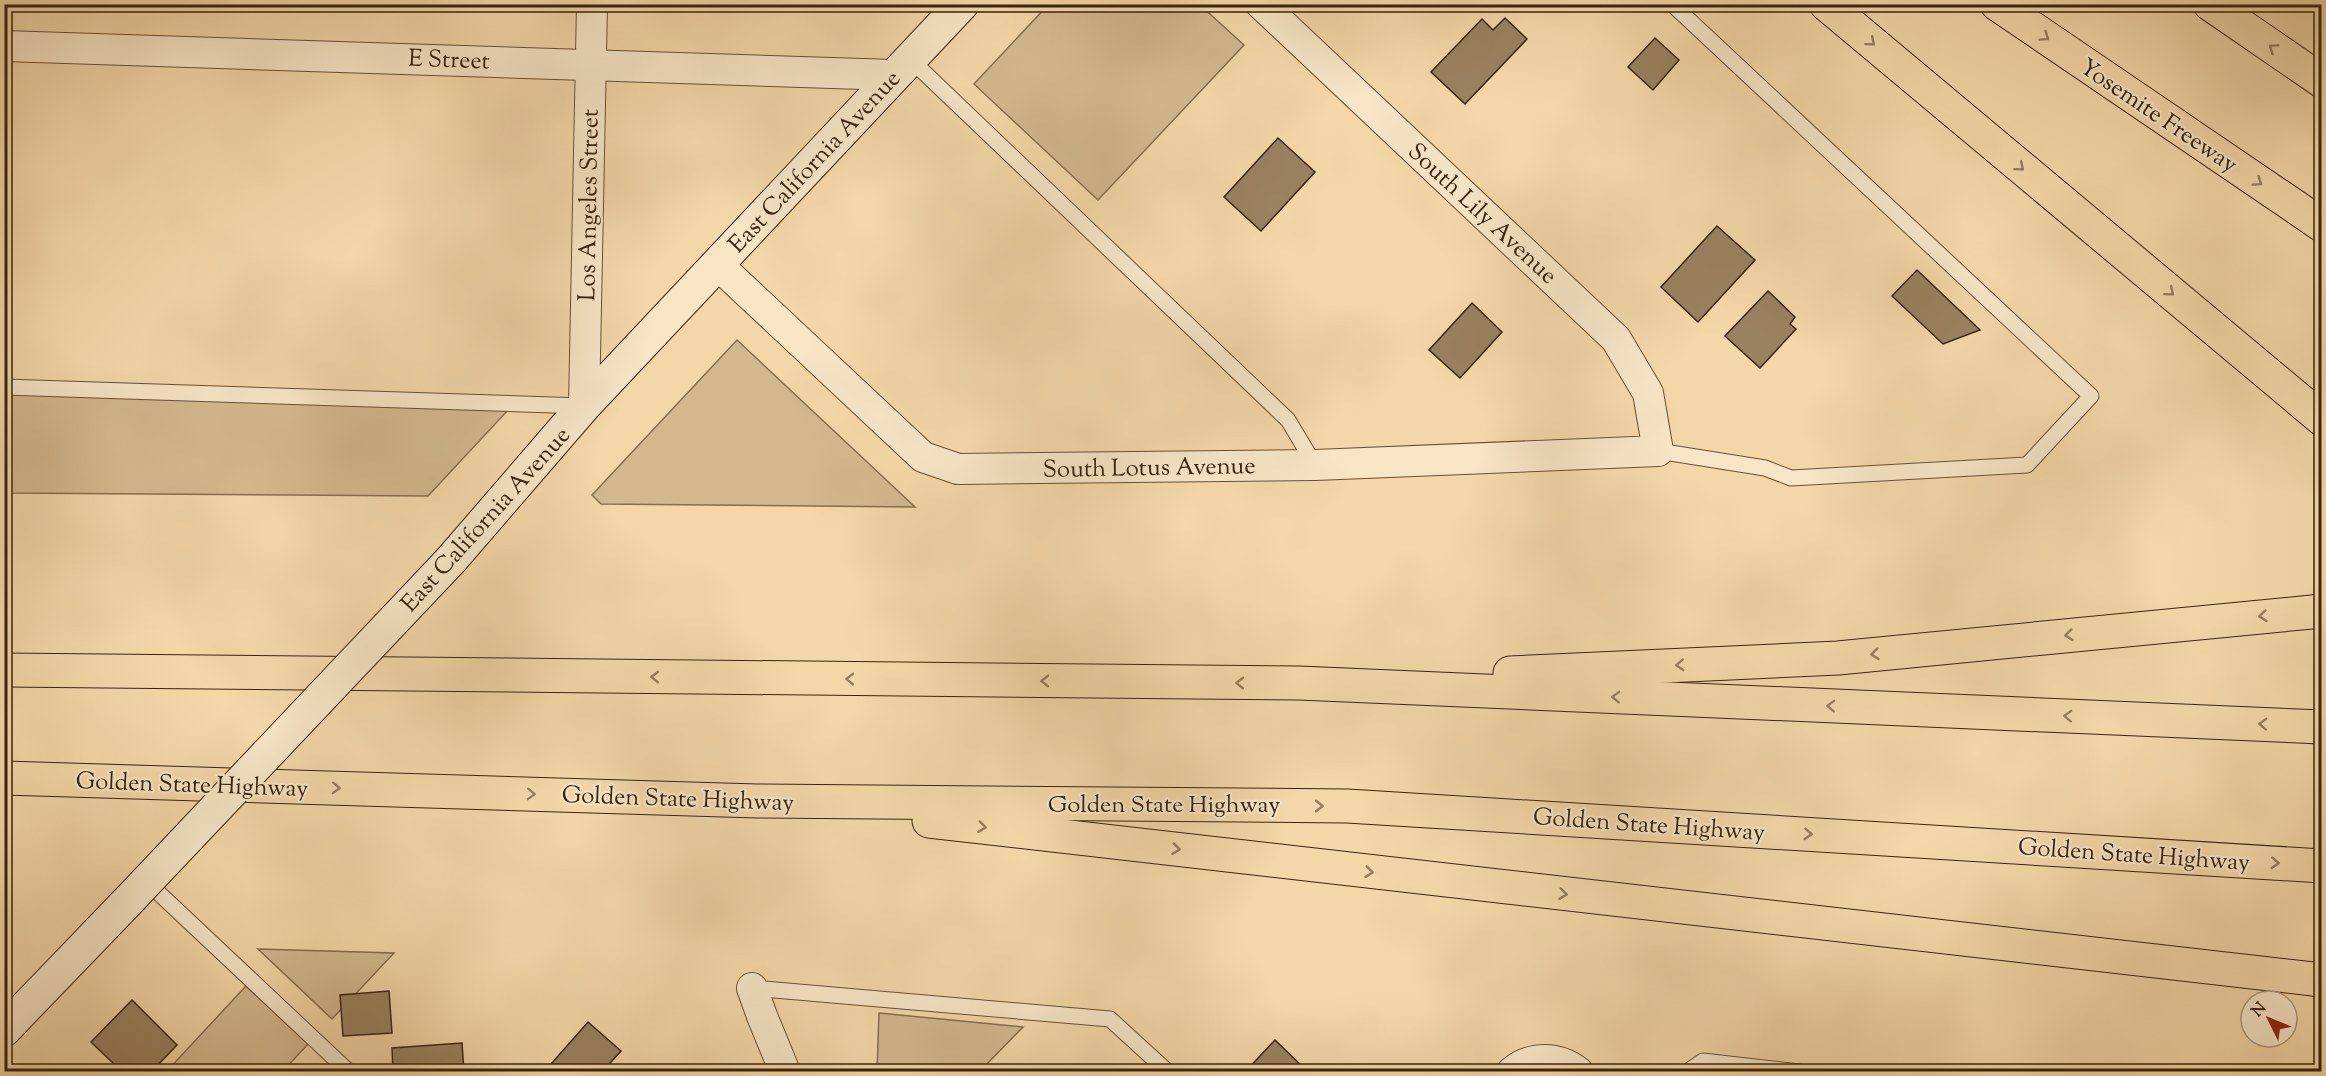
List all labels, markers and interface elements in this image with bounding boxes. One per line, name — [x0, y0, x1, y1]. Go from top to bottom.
one-way arrow — [2038, 30, 2049, 41]
one-way arrow — [1864, 35, 1875, 46]
street label: E Street — [408, 43, 490, 79]
one-way arrow — [2269, 44, 2280, 55]
street label: Yosemite Freeway — [2072, 51, 2244, 182]
street label: East California Avenue — [721, 63, 909, 261]
street label: Los Angeles Street — [571, 109, 609, 302]
street label: South Lily Avenue — [1399, 136, 1564, 293]
one-way arrow — [2013, 160, 2024, 171]
one-way arrow — [2252, 175, 2263, 186]
one-way arrow — [2163, 285, 2174, 296]
street label: East California Avenue — [394, 420, 579, 621]
street label: South Lotus Avenue — [1042, 450, 1256, 488]
one-way arrow — [2259, 609, 2268, 622]
one-way arrow — [2065, 628, 2074, 641]
one-way arrow — [1871, 647, 1880, 660]
one-way arrow — [1676, 659, 1685, 672]
one-way arrow — [651, 671, 660, 683]
one-way arrow — [846, 673, 855, 685]
one-way arrow — [1041, 675, 1050, 687]
one-way arrow — [1236, 677, 1245, 689]
one-way arrow — [1611, 690, 1620, 703]
one-way arrow — [1827, 699, 1836, 712]
one-way arrow — [2064, 709, 2073, 722]
one-way arrow — [2259, 718, 2268, 731]
street label: Golden State Highway — [75, 765, 309, 807]
street label: Golden State Highway — [561, 779, 795, 821]
one-way arrow — [331, 782, 340, 795]
one-way arrow — [526, 788, 535, 801]
street label: Golden State Highway — [1048, 789, 1280, 823]
one-way arrow — [1315, 799, 1324, 812]
street label: Golden State Highway — [1532, 801, 1766, 851]
one-way arrow — [977, 820, 987, 833]
one-way arrow — [1803, 827, 1812, 840]
street label: Golden State Highway — [2017, 831, 2251, 881]
one-way arrow — [1171, 843, 1180, 855]
one-way arrow — [2270, 856, 2279, 869]
one-way arrow — [1365, 865, 1374, 877]
one-way arrow — [1559, 887, 1568, 900]
north arrow — [2239, 989, 2299, 1049]
text: N — [2247, 998, 2273, 1023]

